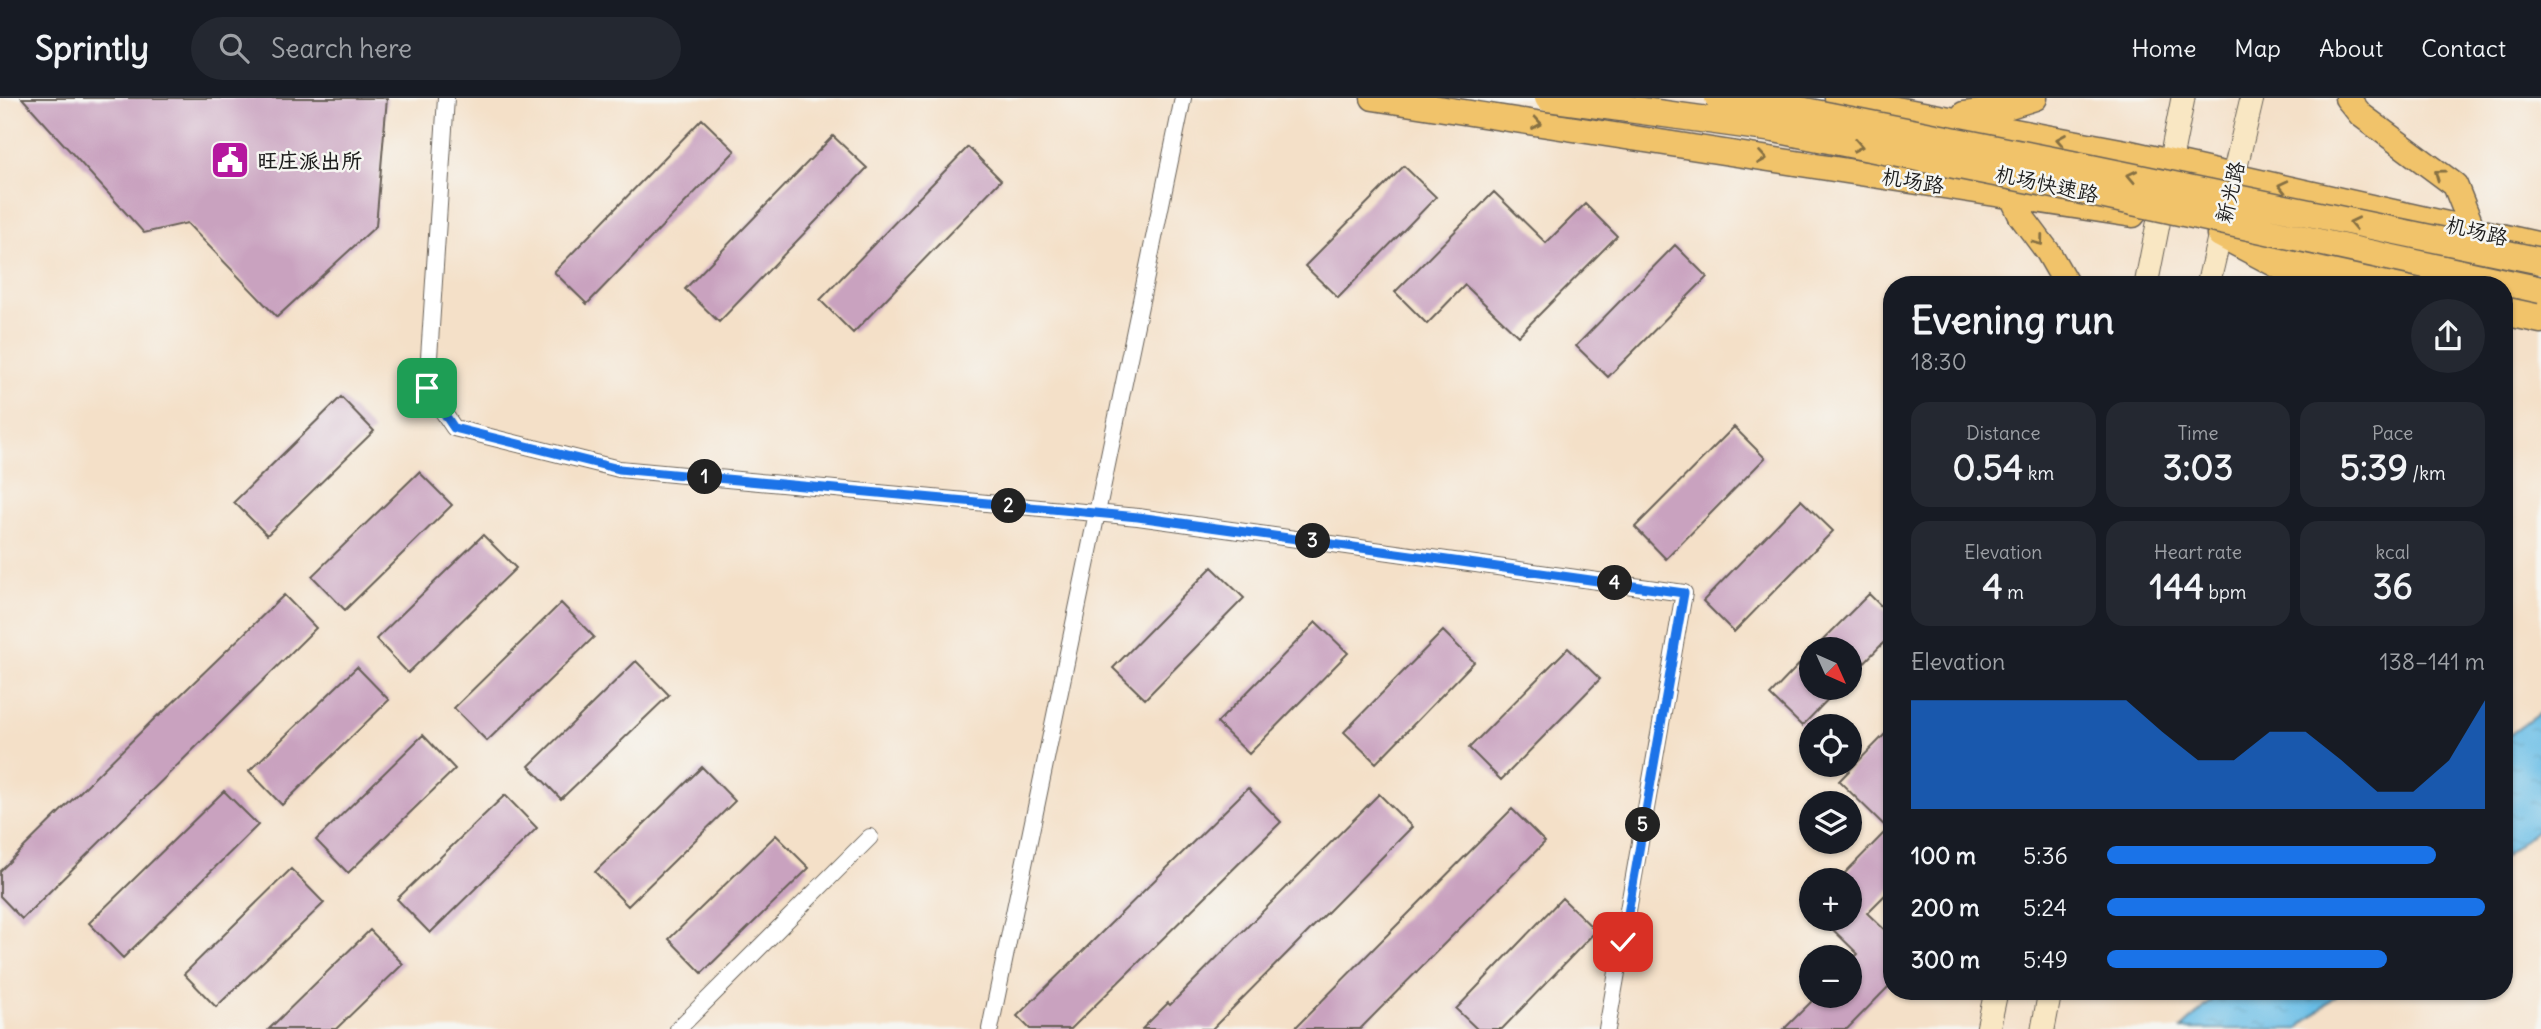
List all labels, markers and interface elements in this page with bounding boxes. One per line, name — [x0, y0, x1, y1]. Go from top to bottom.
search box — [191, 17, 681, 80]
text: Sprintly — [35, 27, 149, 69]
icon: search — [215, 29, 253, 67]
text: Search here — [271, 32, 412, 65]
text: Home — [2132, 33, 2196, 63]
text: Map — [2234, 33, 2281, 63]
text: About — [2319, 33, 2383, 63]
text: Contact — [2421, 33, 2506, 63]
one-way arrow — [1532, 115, 1543, 130]
one-way arrow — [2055, 133, 2067, 148]
one-way arrow — [1852, 137, 1864, 152]
public building icon: 旺庄派出所 — [209, 139, 251, 181]
place label: 旺庄派出所 — [257, 147, 362, 174]
one-way arrow — [1756, 150, 1768, 165]
street label: 新光路 — [2210, 158, 2250, 226]
street label: 机场快速路 — [1993, 160, 2101, 208]
street label: 机场路 — [1880, 163, 1946, 199]
one-way arrow — [2126, 170, 2138, 185]
one-way arrow — [2434, 170, 2447, 182]
one-way arrow — [2277, 180, 2289, 195]
street label: 机场路 — [2443, 211, 2511, 251]
one-way arrow — [2348, 216, 2360, 231]
one-way arrow — [2031, 233, 2044, 246]
text: Evening run — [1911, 297, 2114, 344]
button: share — [2411, 299, 2485, 373]
text: 18:30 — [1911, 347, 1967, 376]
pin — [397, 358, 457, 418]
icon: arrive — [408, 369, 446, 407]
text: Distance — [1966, 421, 2040, 445]
text: Time — [2177, 421, 2219, 445]
text: Pace — [2372, 421, 2413, 445]
text: 0.54 — [1953, 445, 2023, 489]
text: 3:03 — [2163, 445, 2233, 489]
text: 5:39 — [2340, 445, 2408, 489]
pin: 1 — [688, 460, 722, 494]
text: km — [2023, 461, 2054, 485]
text: /km — [2408, 461, 2446, 485]
text: 1 — [701, 464, 708, 488]
pin: 2 — [992, 488, 1026, 524]
text: 2 — [1003, 493, 1014, 517]
pin: 3 — [1296, 524, 1330, 558]
text: 3 — [1307, 528, 1318, 552]
text: Elevation — [1964, 540, 2042, 564]
text: Heart rate — [2154, 540, 2242, 564]
text: kcal — [2376, 540, 2410, 564]
text: 4 — [1983, 564, 2003, 608]
text: 144 — [2150, 564, 2204, 608]
text: 36 — [2373, 564, 2413, 608]
pin: 4 — [1598, 566, 1632, 601]
text: 4 — [1609, 570, 1620, 594]
text: m — [2003, 580, 2024, 604]
text: bpm — [2204, 580, 2246, 604]
north arrow — [1799, 637, 1862, 700]
map controls — [1799, 637, 1862, 1008]
text: Elevation — [1911, 647, 2005, 676]
text: 138–141 m — [2380, 647, 2485, 676]
button: locate — [1799, 714, 1862, 777]
button: layers — [1799, 791, 1862, 854]
pin: 5 — [1626, 808, 1660, 842]
text: 5 — [1637, 812, 1648, 836]
text: 100 m — [1911, 841, 1976, 870]
text: 5:36 — [2023, 841, 2068, 870]
button: + — [1799, 868, 1862, 931]
text: 200 m — [1911, 893, 1980, 922]
text: 5:24 — [2023, 893, 2067, 922]
pin — [1593, 912, 1653, 972]
icon: check — [1604, 923, 1642, 961]
button: − — [1799, 945, 1862, 1008]
text: 300 m — [1911, 945, 1980, 974]
text: 5:49 — [2023, 945, 2068, 974]

